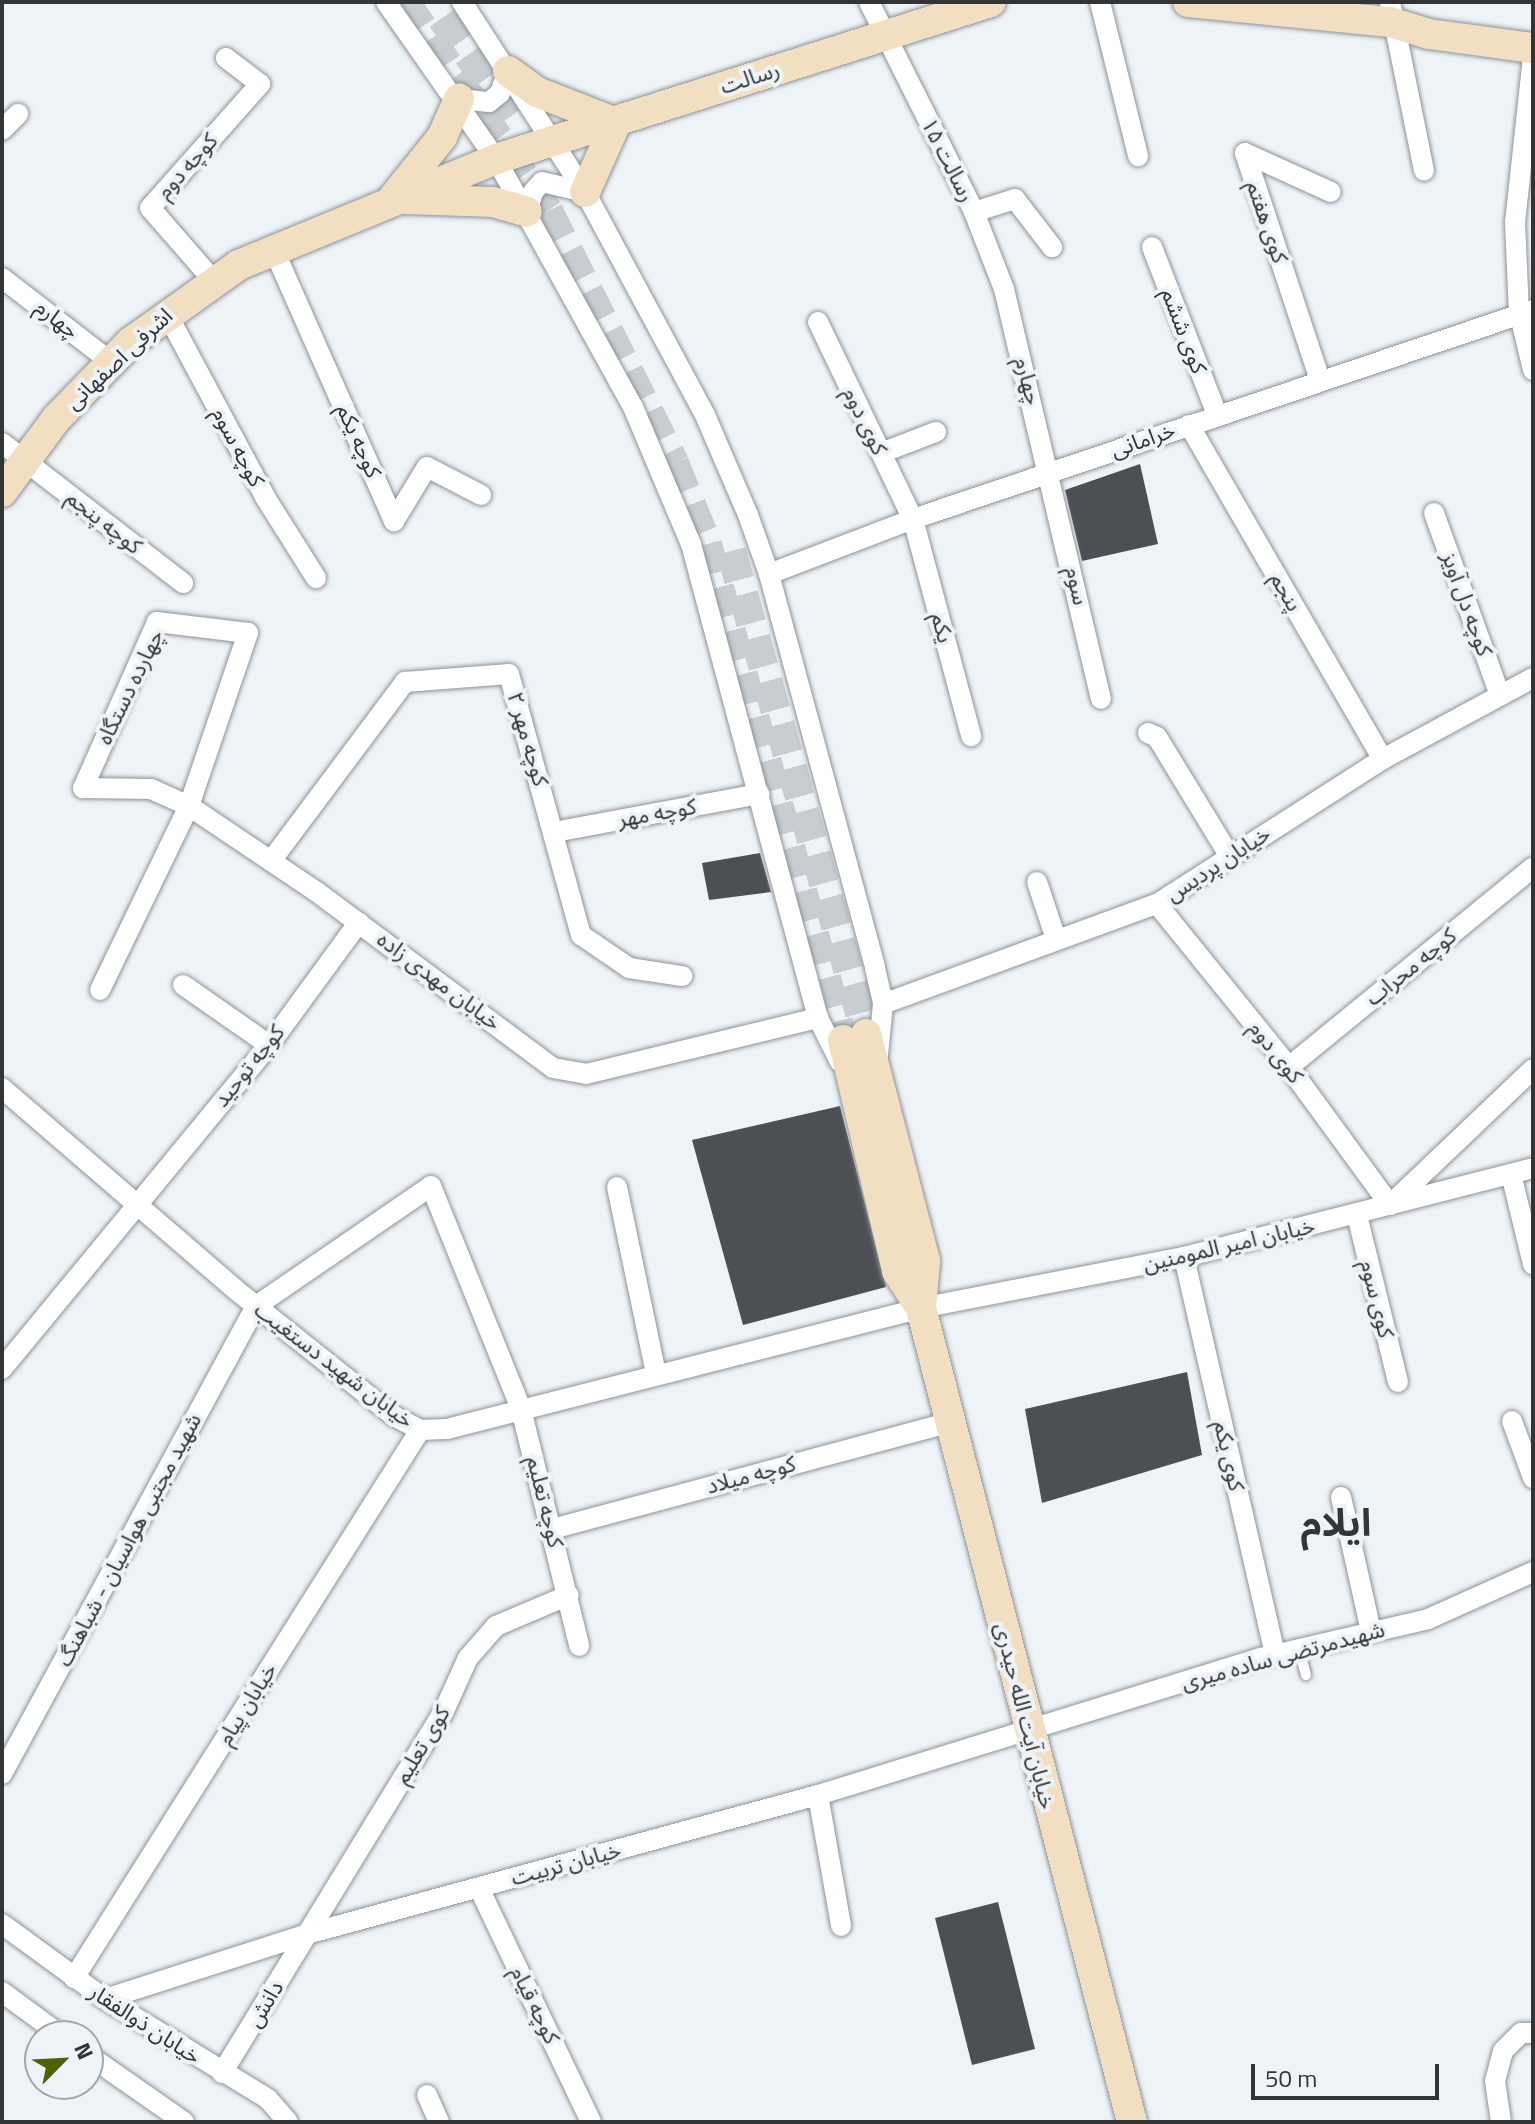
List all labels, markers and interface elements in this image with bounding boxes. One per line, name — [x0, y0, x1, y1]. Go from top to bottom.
street label: رسالت — [717, 56, 783, 100]
street label: رسالت ۱۵ — [916, 114, 980, 206]
street label: کوچه دوم — [151, 128, 223, 204]
street label: کوی هفتم — [1241, 177, 1293, 267]
street label: کوی ششم — [1156, 285, 1212, 377]
street label: چهارم — [30, 294, 84, 344]
street label: اشرفی اصفهانی — [60, 303, 178, 415]
street label: چهارم — [1009, 354, 1047, 408]
street label: کوی دوم — [837, 383, 893, 459]
street label: کوچه یکم — [331, 400, 387, 482]
street label: کوچه سوم — [206, 403, 270, 491]
street label: خرامانی — [1107, 417, 1179, 463]
street label: کوچه پنجم — [61, 484, 147, 560]
street label: کوچه دل آویز — [1436, 548, 1498, 660]
street label: سوم — [1060, 565, 1094, 607]
street label: پنجم — [1264, 568, 1308, 616]
street label: یکم — [925, 610, 959, 646]
street label: چهارده دستگاه — [91, 625, 169, 749]
street label: کوچه مهر ۲ — [502, 689, 554, 789]
street label: کوچه مهر — [616, 793, 698, 833]
street label: خیابان پردیس — [1161, 820, 1275, 908]
street label: کوچه محراب — [1360, 923, 1462, 1011]
street label: خیابان مهدی زاده — [372, 926, 506, 1036]
street label: کوی دوم — [1243, 1016, 1309, 1088]
street label: کوچه توحید — [208, 1020, 290, 1112]
street label: خیابان امیر المومنین — [1140, 1212, 1318, 1278]
street label: کوی سوم — [1355, 1257, 1399, 1341]
street label: خیابان شهید دستغیب — [249, 1297, 419, 1433]
street label: شهید مجتبی هواسیان - شباهنگ — [51, 1409, 207, 1671]
street label: کوی یکم — [1208, 1418, 1250, 1494]
street label: کوچه میلاد — [703, 1450, 799, 1500]
street label: کوچه تعلیم — [521, 1454, 569, 1550]
district label: ایلام — [1301, 1500, 1371, 1546]
street label: شهیدمرتضی ساده میری — [1178, 1616, 1388, 1696]
street label: خیابان آیت الله حیدری — [989, 1620, 1061, 1812]
street label: خیابان پیام — [212, 1658, 282, 1750]
street label: کوی تعلیم — [388, 1701, 456, 1789]
street label: خیابان تربیت — [508, 1837, 624, 1891]
street label: کوچه قیام — [505, 1962, 565, 2048]
street label: دانش — [241, 1976, 289, 2032]
street label: خیابان ذوالفقار — [84, 1978, 206, 2070]
north arrow — [24, 2020, 104, 2100]
text: N — [65, 2037, 103, 2065]
scale bar — [1255, 2048, 1443, 2098]
text: 50 m — [1265, 2060, 1317, 2096]

